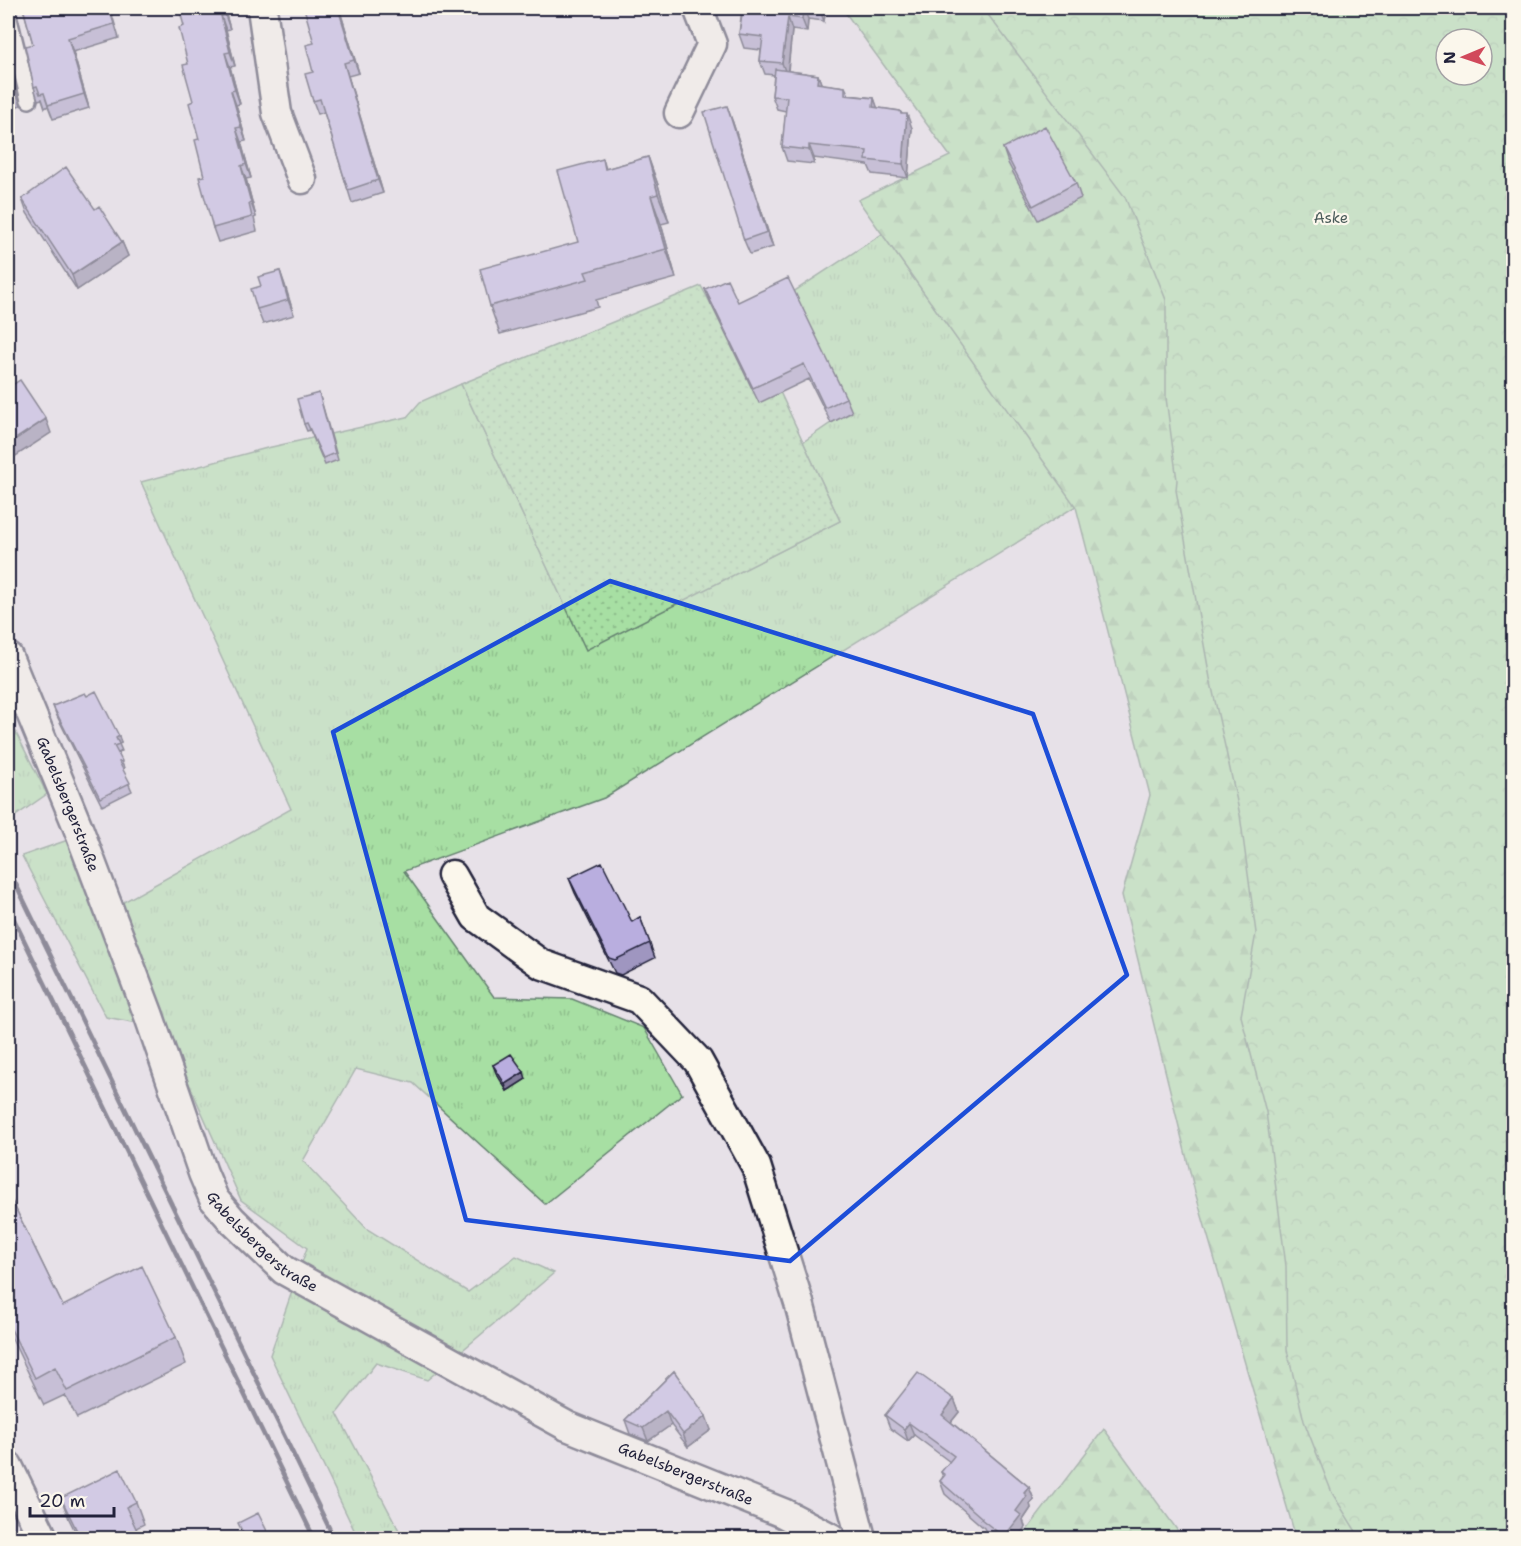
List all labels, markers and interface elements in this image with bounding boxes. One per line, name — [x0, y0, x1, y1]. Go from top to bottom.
north arrow — [1434, 27, 1494, 87]
text: N — [1439, 51, 1460, 64]
park label: Aske — [1314, 208, 1348, 228]
street label: Gabelsbergerstraße — [32, 734, 104, 875]
street label: Gabelsbergerstraße — [202, 1189, 321, 1297]
street label: Gabelsbergerstraße — [615, 1438, 756, 1510]
scale bar — [30, 1480, 114, 1518]
text: 20 m — [39, 1489, 85, 1513]

